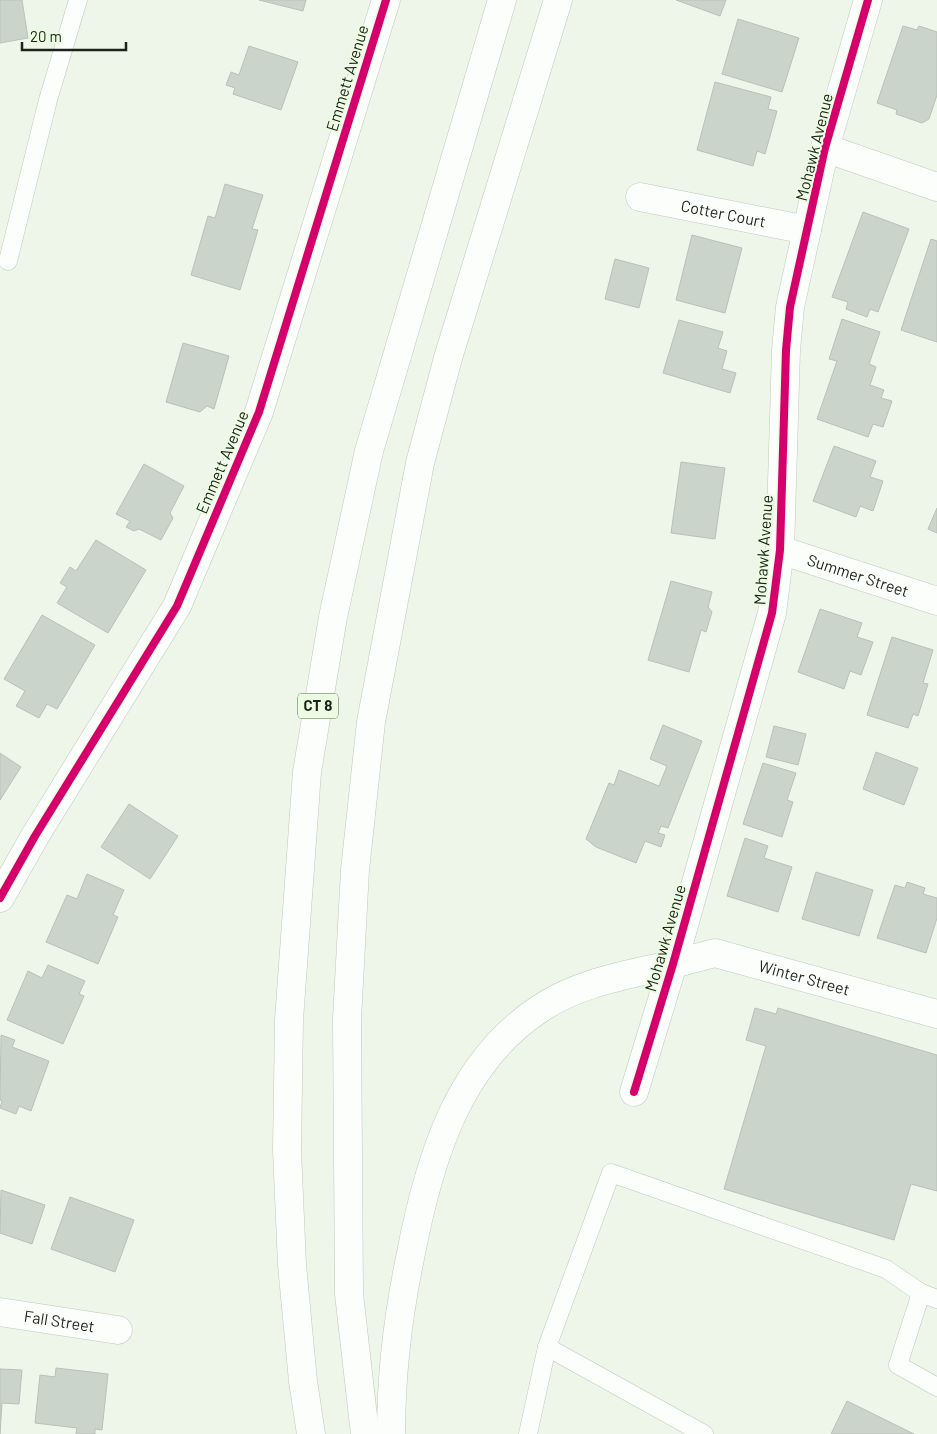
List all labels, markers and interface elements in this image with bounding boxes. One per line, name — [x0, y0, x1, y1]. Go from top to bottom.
scale bar — [22, 20, 126, 52]
street label: Emmett Avenue — [321, 22, 372, 133]
text: 20 m — [30, 27, 62, 45]
street label: Mohawk Avenue — [791, 91, 836, 203]
street label: Cotter Court — [679, 195, 768, 231]
street label: Emmett Avenue — [191, 407, 252, 516]
street label: Mohawk Avenue — [749, 494, 776, 606]
street label: Summer Street — [805, 550, 911, 600]
road number: CT 8 — [298, 694, 338, 718]
street label: Mohawk Avenue — [640, 882, 689, 994]
street label: Winter Street — [757, 955, 852, 999]
street label: Fall Street — [23, 1306, 96, 1335]

